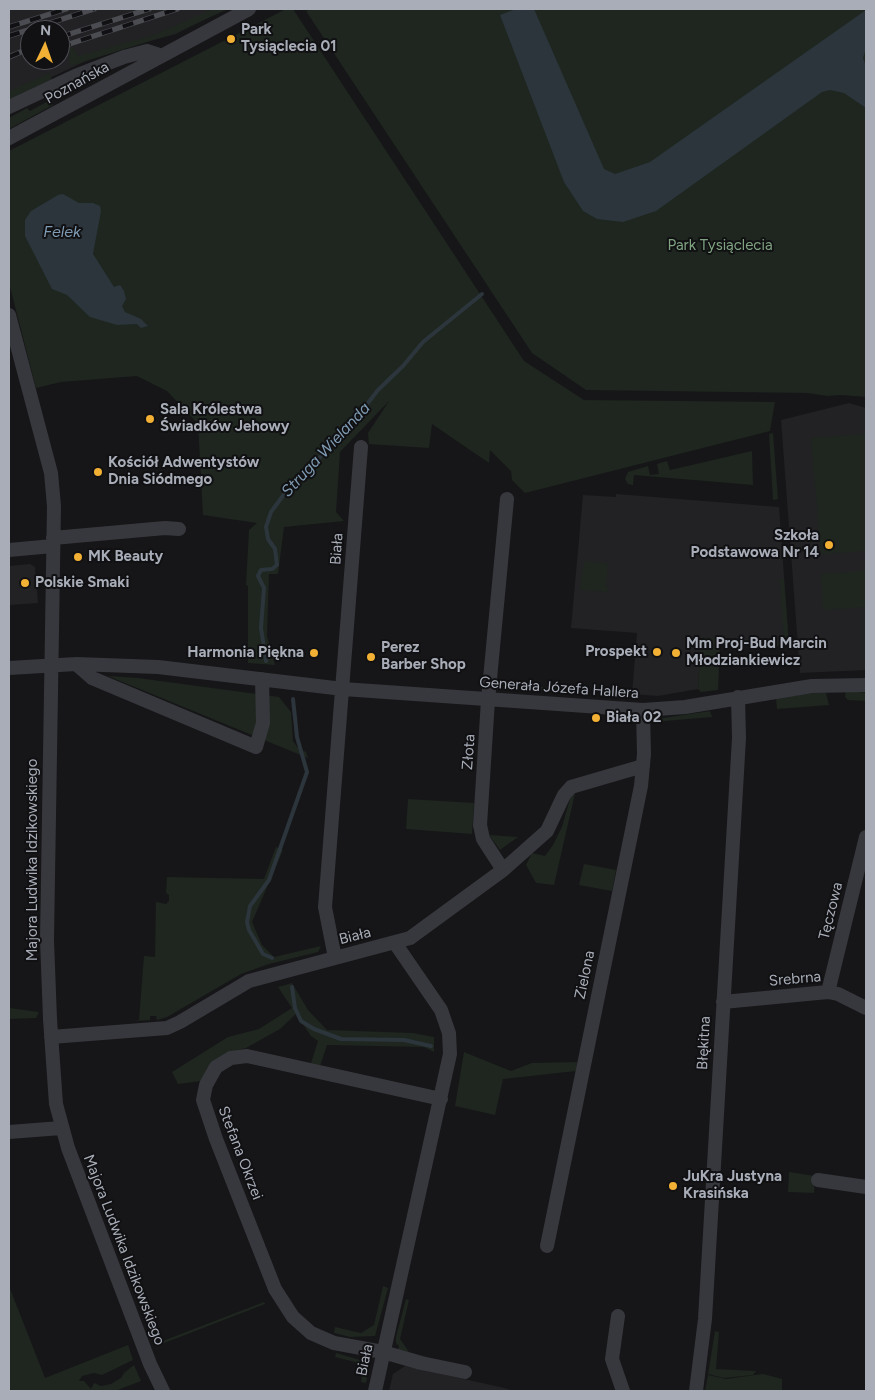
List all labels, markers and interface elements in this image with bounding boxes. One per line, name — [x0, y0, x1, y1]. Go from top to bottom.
north arrow — [20, 20, 70, 70]
place label: Park Tysiąclecia 01 — [241, 21, 337, 56]
text: N — [40, 22, 52, 39]
marker: Park Tysiąclecia 01 — [225, 33, 237, 45]
street label: Poznańska — [42, 58, 112, 108]
water label: Felek — [43, 222, 81, 242]
park label: Park Tysiąclecia — [667, 237, 773, 255]
water label: Struga Wielanda — [278, 399, 374, 501]
place label: Sala Królestwa Świadków Jehowy — [160, 401, 289, 436]
marker: Sala Królestwa Świadków Jehowy — [144, 413, 156, 425]
place label: Kościół Adwentystów Dnia Siódmego — [108, 454, 259, 489]
marker: Kościół Adwentystów Dnia Siódmego — [92, 466, 104, 478]
place label: Szkoła Podstawowa Nr 14 — [691, 527, 819, 562]
street label: Biała — [327, 532, 347, 566]
marker: Szkoła Podstawowa Nr 14 — [823, 539, 835, 551]
place label: MK Beauty — [88, 548, 163, 566]
marker: MK Beauty — [72, 551, 84, 563]
place label: Polskie Smaki — [35, 574, 129, 592]
marker: Polskie Smaki — [19, 577, 31, 589]
place label: Mm Proj-Bud Marcin Młodziankiewicz — [686, 635, 827, 670]
place label: Perez Barber Shop — [381, 639, 466, 674]
place label: Prospekt — [585, 643, 647, 661]
place label: Harmonia Piękna — [187, 644, 304, 662]
marker: Prospekt — [651, 646, 663, 658]
marker: Harmonia Piękna — [308, 647, 320, 659]
marker: Mm Proj-Bud Marcin Młodziankiewicz — [670, 647, 682, 659]
marker: Perez Barber Shop — [365, 651, 377, 663]
street label: Generała Józefa Hallera — [479, 673, 639, 703]
place label: Biała 02 — [606, 709, 661, 727]
marker: Biała 02 — [590, 712, 602, 724]
street label: Złota — [459, 734, 479, 770]
street label: Majora Ludwika Idzikowskiego — [24, 759, 42, 961]
street label: Tęczowa — [815, 880, 847, 942]
street label: Biała — [337, 923, 373, 949]
street label: Zielona — [571, 949, 599, 1001]
street label: Srebrna — [768, 968, 822, 990]
street label: Błękitna — [694, 1016, 714, 1070]
street label: Stefana Okrzei — [214, 1104, 266, 1202]
street label: Majora Ludwika Idzikowskiego — [79, 1152, 169, 1348]
place label: JuKra Justyna Krasińska — [683, 1168, 782, 1203]
marker: JuKra Justyna Krasińska — [667, 1180, 679, 1192]
street label: Biała — [353, 1342, 377, 1378]

